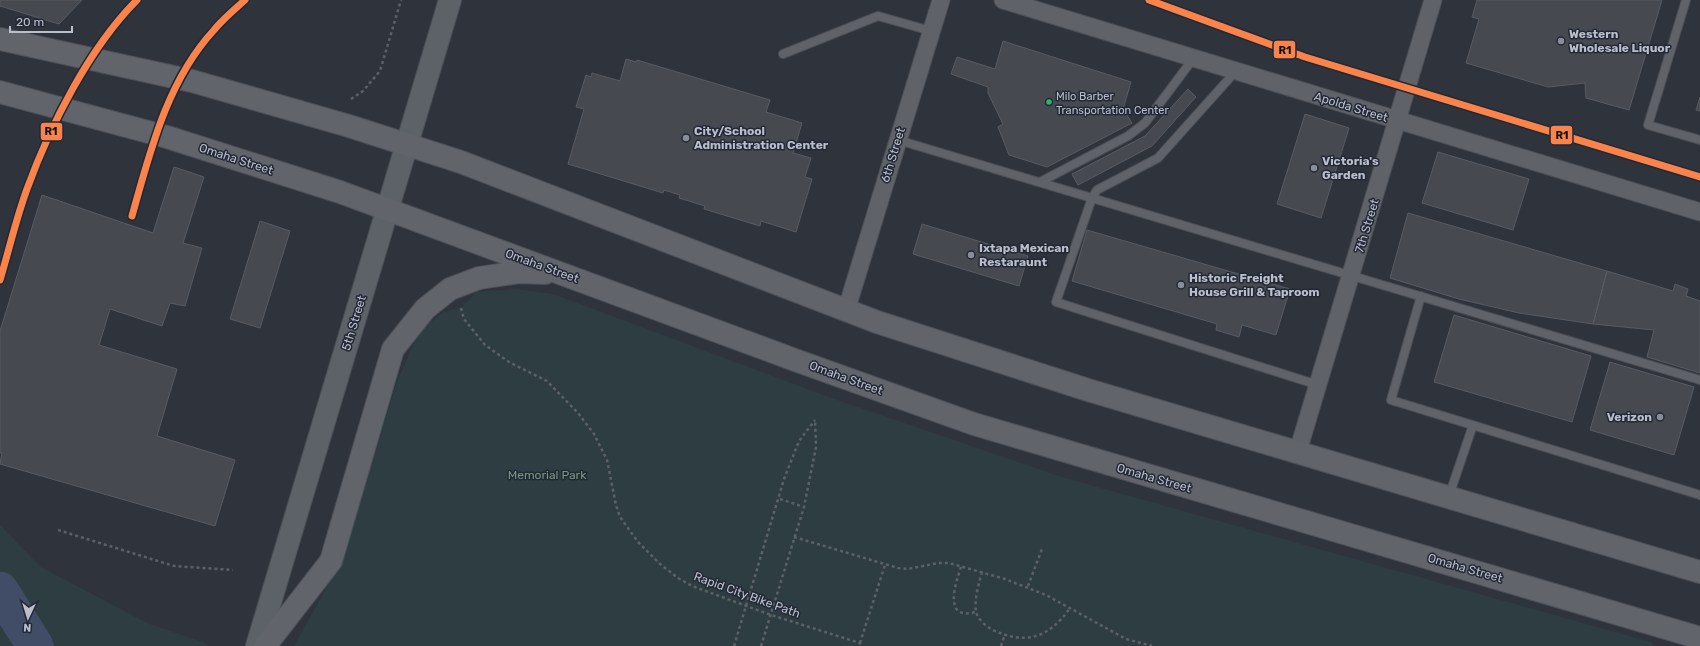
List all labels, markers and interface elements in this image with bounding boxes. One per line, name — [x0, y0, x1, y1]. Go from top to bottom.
scale bar — [10, 8, 72, 34]
text: 20 m — [16, 15, 44, 29]
place label: Western Wholesale Liquor — [1569, 27, 1671, 55]
marker: Western Wholesale Liquor — [1556, 36, 1566, 46]
line badge: R1 — [1273, 40, 1296, 59]
text: R1 — [1278, 44, 1292, 57]
street label: Apolda Street — [1312, 89, 1390, 125]
place label: Milo Barber Transportation Center — [1056, 90, 1169, 117]
marker: Milo Barber Transportation Center — [1044, 97, 1054, 107]
line badge: R1 — [40, 122, 63, 141]
place label: City/School Administration Center — [694, 124, 829, 152]
text: R1 — [44, 125, 58, 138]
street label: 6th Street — [878, 125, 908, 184]
line badge: R1 — [1550, 125, 1573, 145]
text: R1 — [1555, 129, 1569, 142]
marker: City/School Administration Center — [681, 133, 691, 143]
street label: Omaha Street — [197, 140, 275, 178]
place label: Victoria's Garden — [1322, 154, 1379, 182]
marker: Victoria's Garden — [1309, 163, 1319, 173]
street label: 7th Street — [1352, 197, 1382, 255]
place label: Ixtapa Mexican Restaraunt — [979, 241, 1069, 269]
street label: Omaha Street — [503, 246, 581, 286]
marker: Ixtapa Mexican Restaraunt — [966, 250, 976, 260]
place label: Historic Freight House Grill & Taproom — [1189, 271, 1320, 299]
marker: Historic Freight House Grill & Taproom — [1176, 280, 1186, 290]
street label: 5th Street — [339, 294, 369, 352]
street label: Omaha Street — [807, 358, 885, 398]
place label: Verizon — [1607, 410, 1652, 424]
marker: Verizon — [1655, 412, 1665, 422]
street label: Omaha Street — [1115, 461, 1193, 495]
park label: Memorial Park — [508, 468, 587, 482]
street label: Omaha Street — [1426, 551, 1504, 585]
street label: Rapid City Bike Path — [692, 569, 802, 621]
north arrow — [8, 598, 48, 638]
text: N — [23, 621, 32, 634]

